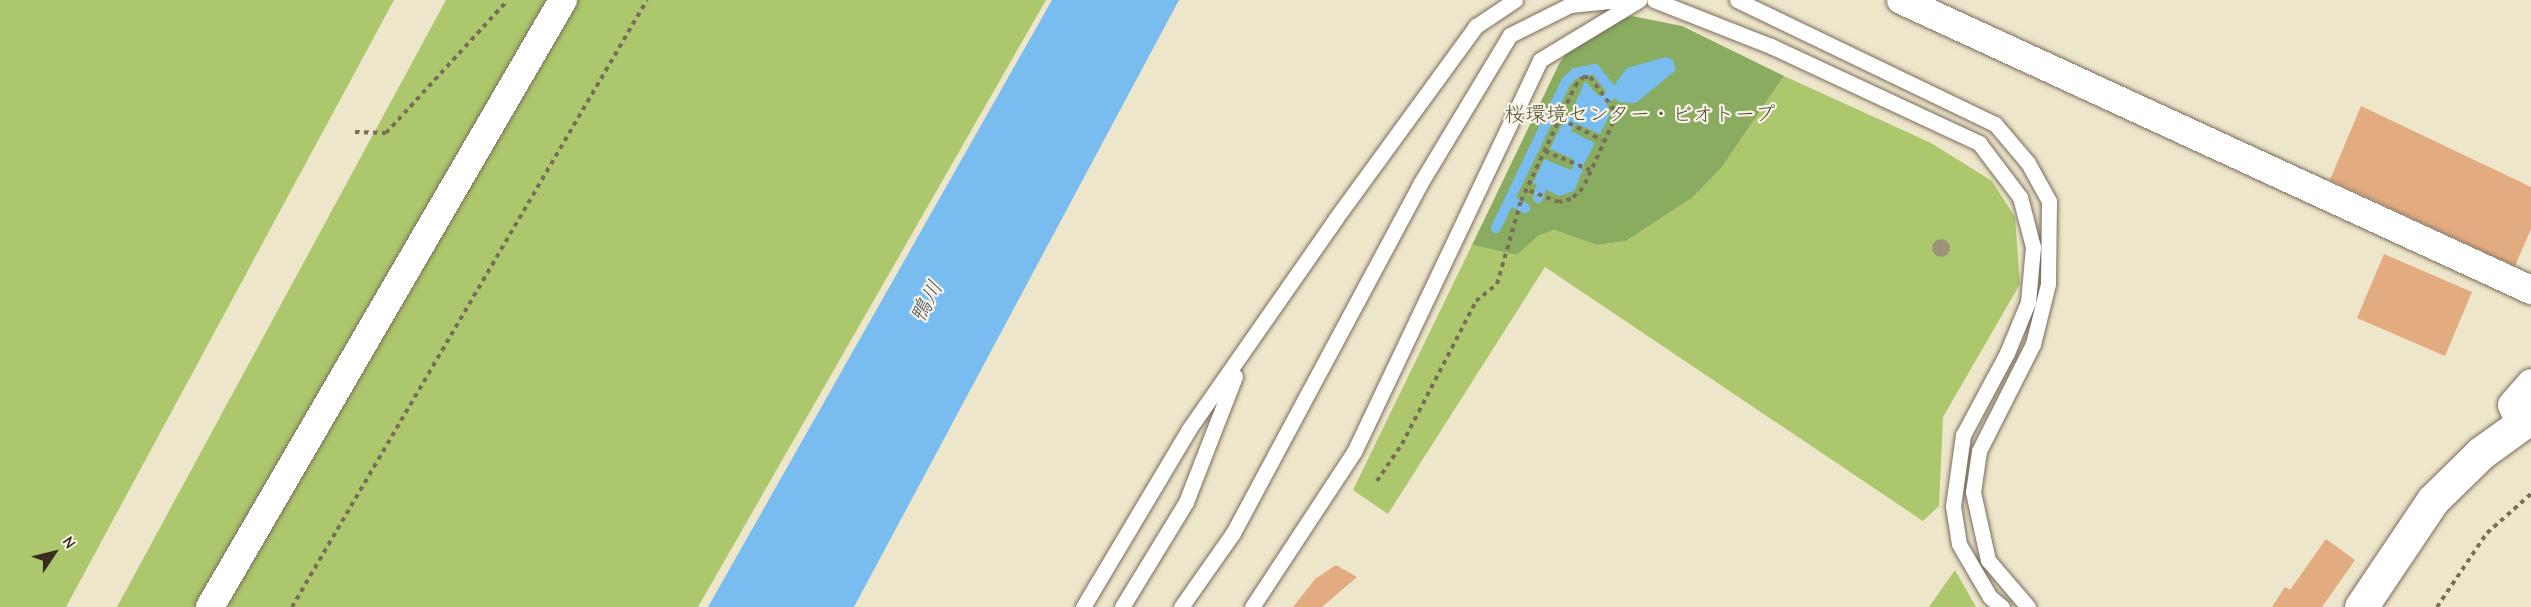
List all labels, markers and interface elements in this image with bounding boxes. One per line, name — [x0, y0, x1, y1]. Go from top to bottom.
park label: 桜環境センター・ビオトープ — [1504, 101, 1776, 127]
water label: 鴨川 — [905, 276, 949, 328]
north arrow — [24, 523, 84, 583]
text: N — [58, 533, 79, 552]

